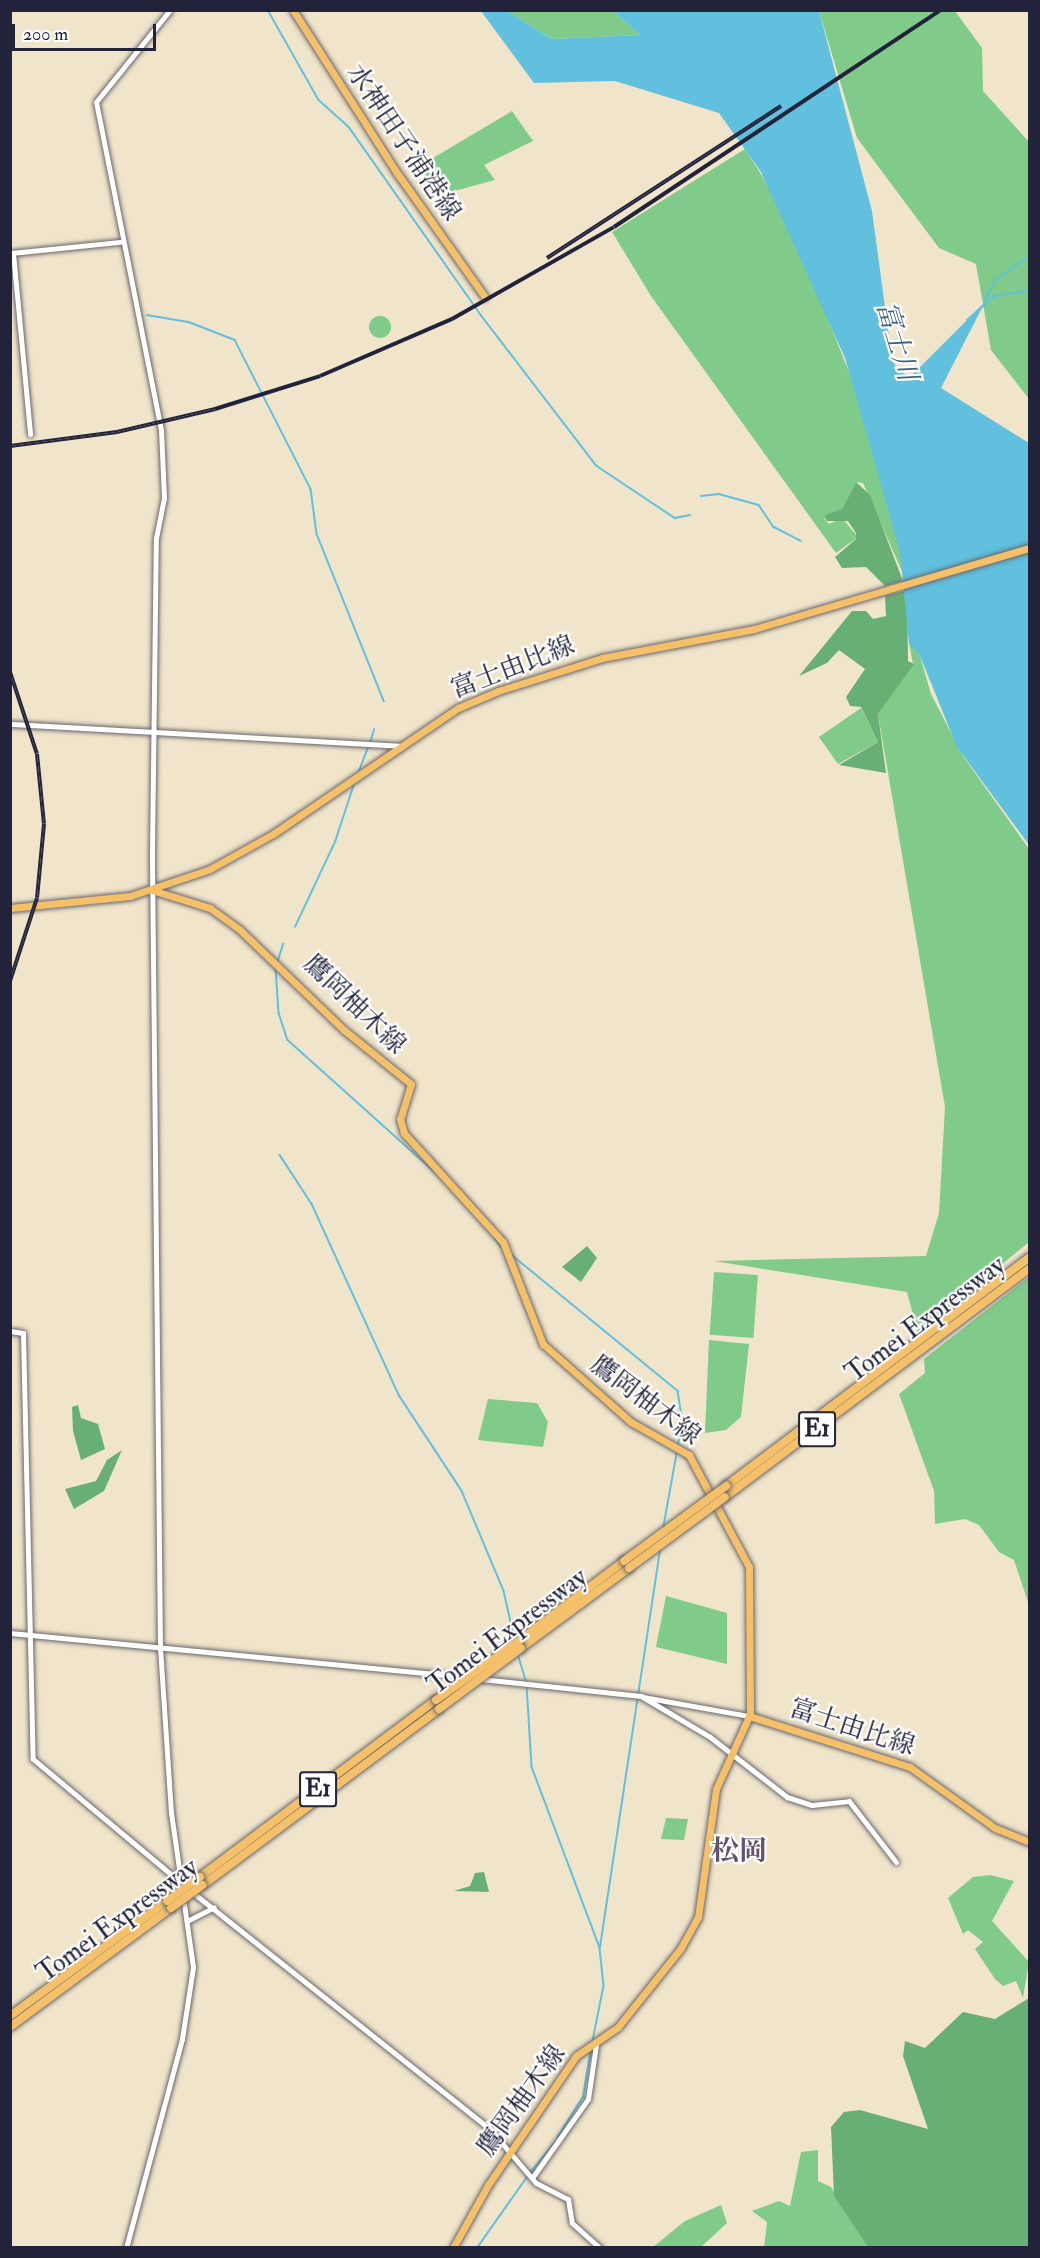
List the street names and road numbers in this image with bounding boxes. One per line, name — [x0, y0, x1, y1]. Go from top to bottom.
street label: 水神田子浦港線 — [339, 59, 467, 227]
street label: 富士由比線 — [447, 630, 579, 706]
street label: 鷹岡柚木線 — [296, 949, 412, 1061]
street label: Tomei Expressway — [840, 1250, 1012, 1390]
street label: 鷹岡柚木線 — [584, 1349, 706, 1453]
road number: E1 — [798, 1408, 836, 1450]
street label: Tomei Expressway — [422, 1562, 594, 1702]
street label: 富士由比線 — [785, 1693, 919, 1763]
road number: E1 — [298, 1768, 338, 1810]
street label: Tomei Expressway — [31, 1852, 205, 1990]
street label: 鷹岡柚木線 — [471, 2039, 573, 2163]

